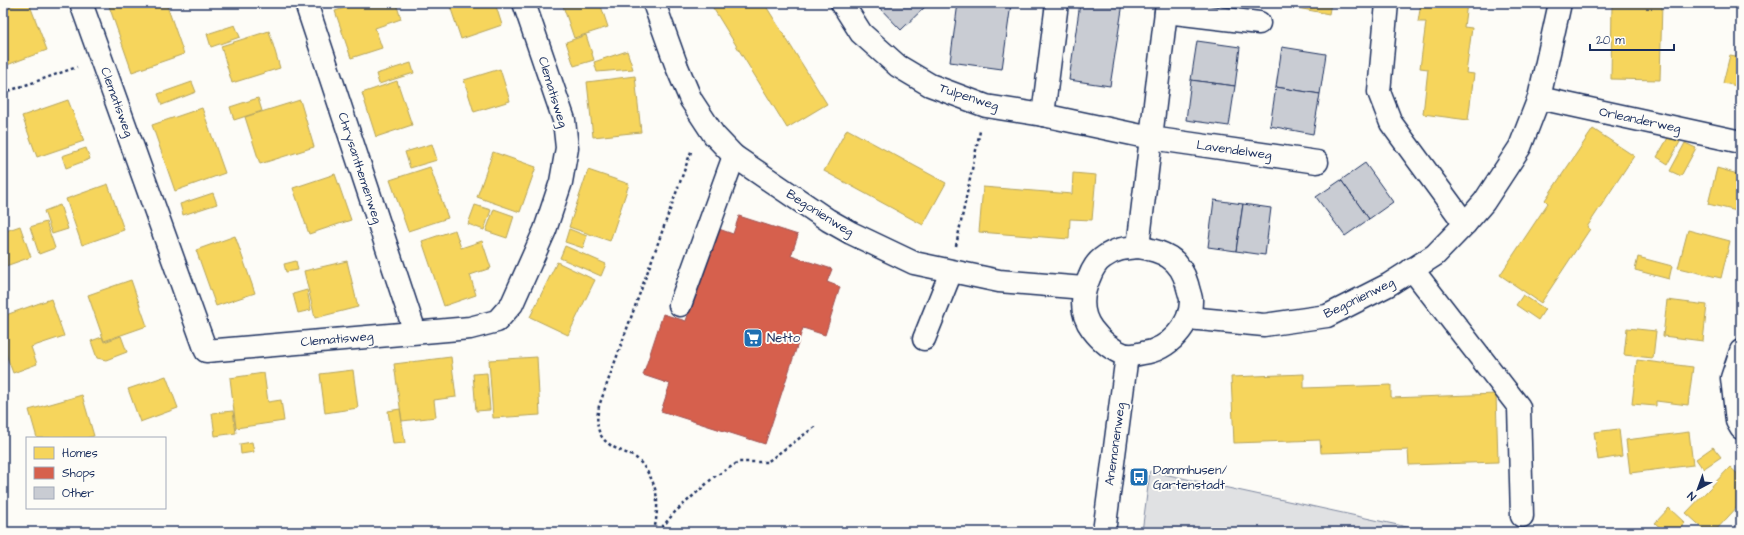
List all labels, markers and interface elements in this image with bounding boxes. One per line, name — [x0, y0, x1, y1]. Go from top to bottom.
scale bar — [1590, 26, 1674, 52]
text: 20 m — [1596, 32, 1625, 49]
street label: Clematisweg — [533, 54, 572, 130]
street label: Clematisweg — [95, 65, 138, 140]
street label: Tulpenweg — [937, 79, 1001, 116]
street label: Orleanderweg — [1597, 103, 1683, 138]
street label: Chrysanthemenweg — [333, 110, 387, 227]
street label: Lavendelweg — [1195, 136, 1273, 165]
street label: Begonienweg — [782, 185, 857, 242]
street label: Begonienweg — [1321, 273, 1398, 324]
street label: Clematisweg — [300, 327, 375, 352]
supermarket icon: Netto — [742, 327, 764, 349]
place label: Netto — [767, 329, 801, 347]
street label: Anemonenweg — [1100, 401, 1131, 487]
legend — [26, 437, 166, 509]
text: Homes — [62, 445, 98, 462]
place label: Dammhusen/ Gartenstadt — [1153, 461, 1227, 494]
text: Shops — [62, 465, 95, 482]
bus stop icon: Dammhusen/ Gartenstadt — [1128, 466, 1150, 488]
north arrow — [1678, 469, 1718, 509]
text: Other — [62, 485, 94, 502]
text: N — [1684, 488, 1699, 504]

